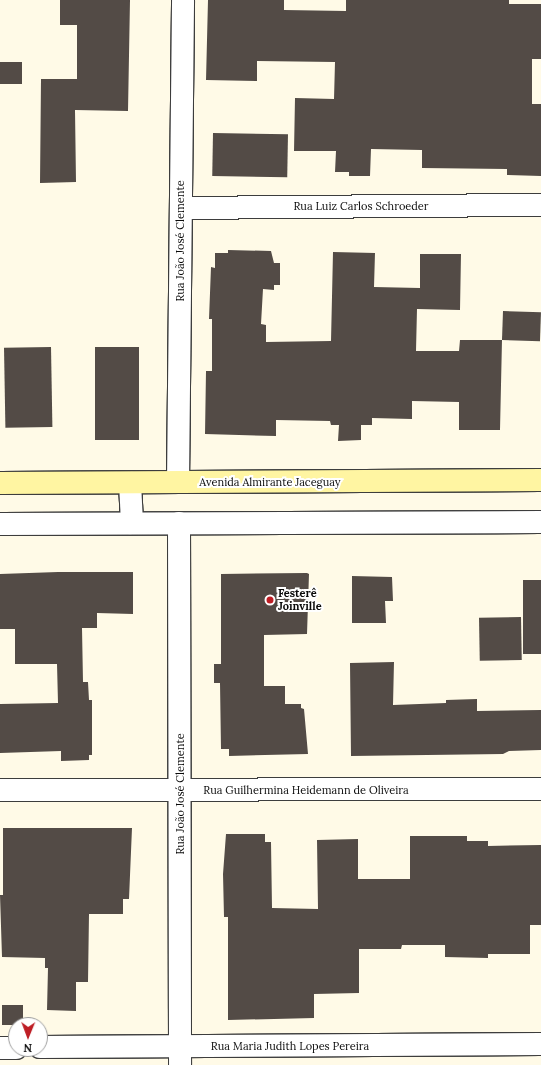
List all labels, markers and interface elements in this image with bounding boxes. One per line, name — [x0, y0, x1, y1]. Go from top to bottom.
street label: Rua João José Clemente — [173, 180, 187, 302]
street label: Rua Luiz Carlos Schroeder — [293, 199, 429, 213]
street label: Avenida Almirante Jaceguay — [199, 475, 341, 489]
place label: Festerê Joinville — [278, 587, 322, 613]
marker: Festerê Joinville — [265, 595, 275, 605]
street label: Rua João José Clemente — [173, 733, 187, 855]
street label: Rua Guilhermina Heidemann de Oliveira — [203, 783, 409, 797]
north arrow — [8, 1017, 48, 1057]
street label: Rua Maria Judith Lopes Pereira — [211, 1039, 369, 1053]
text: N — [23, 1041, 32, 1055]

